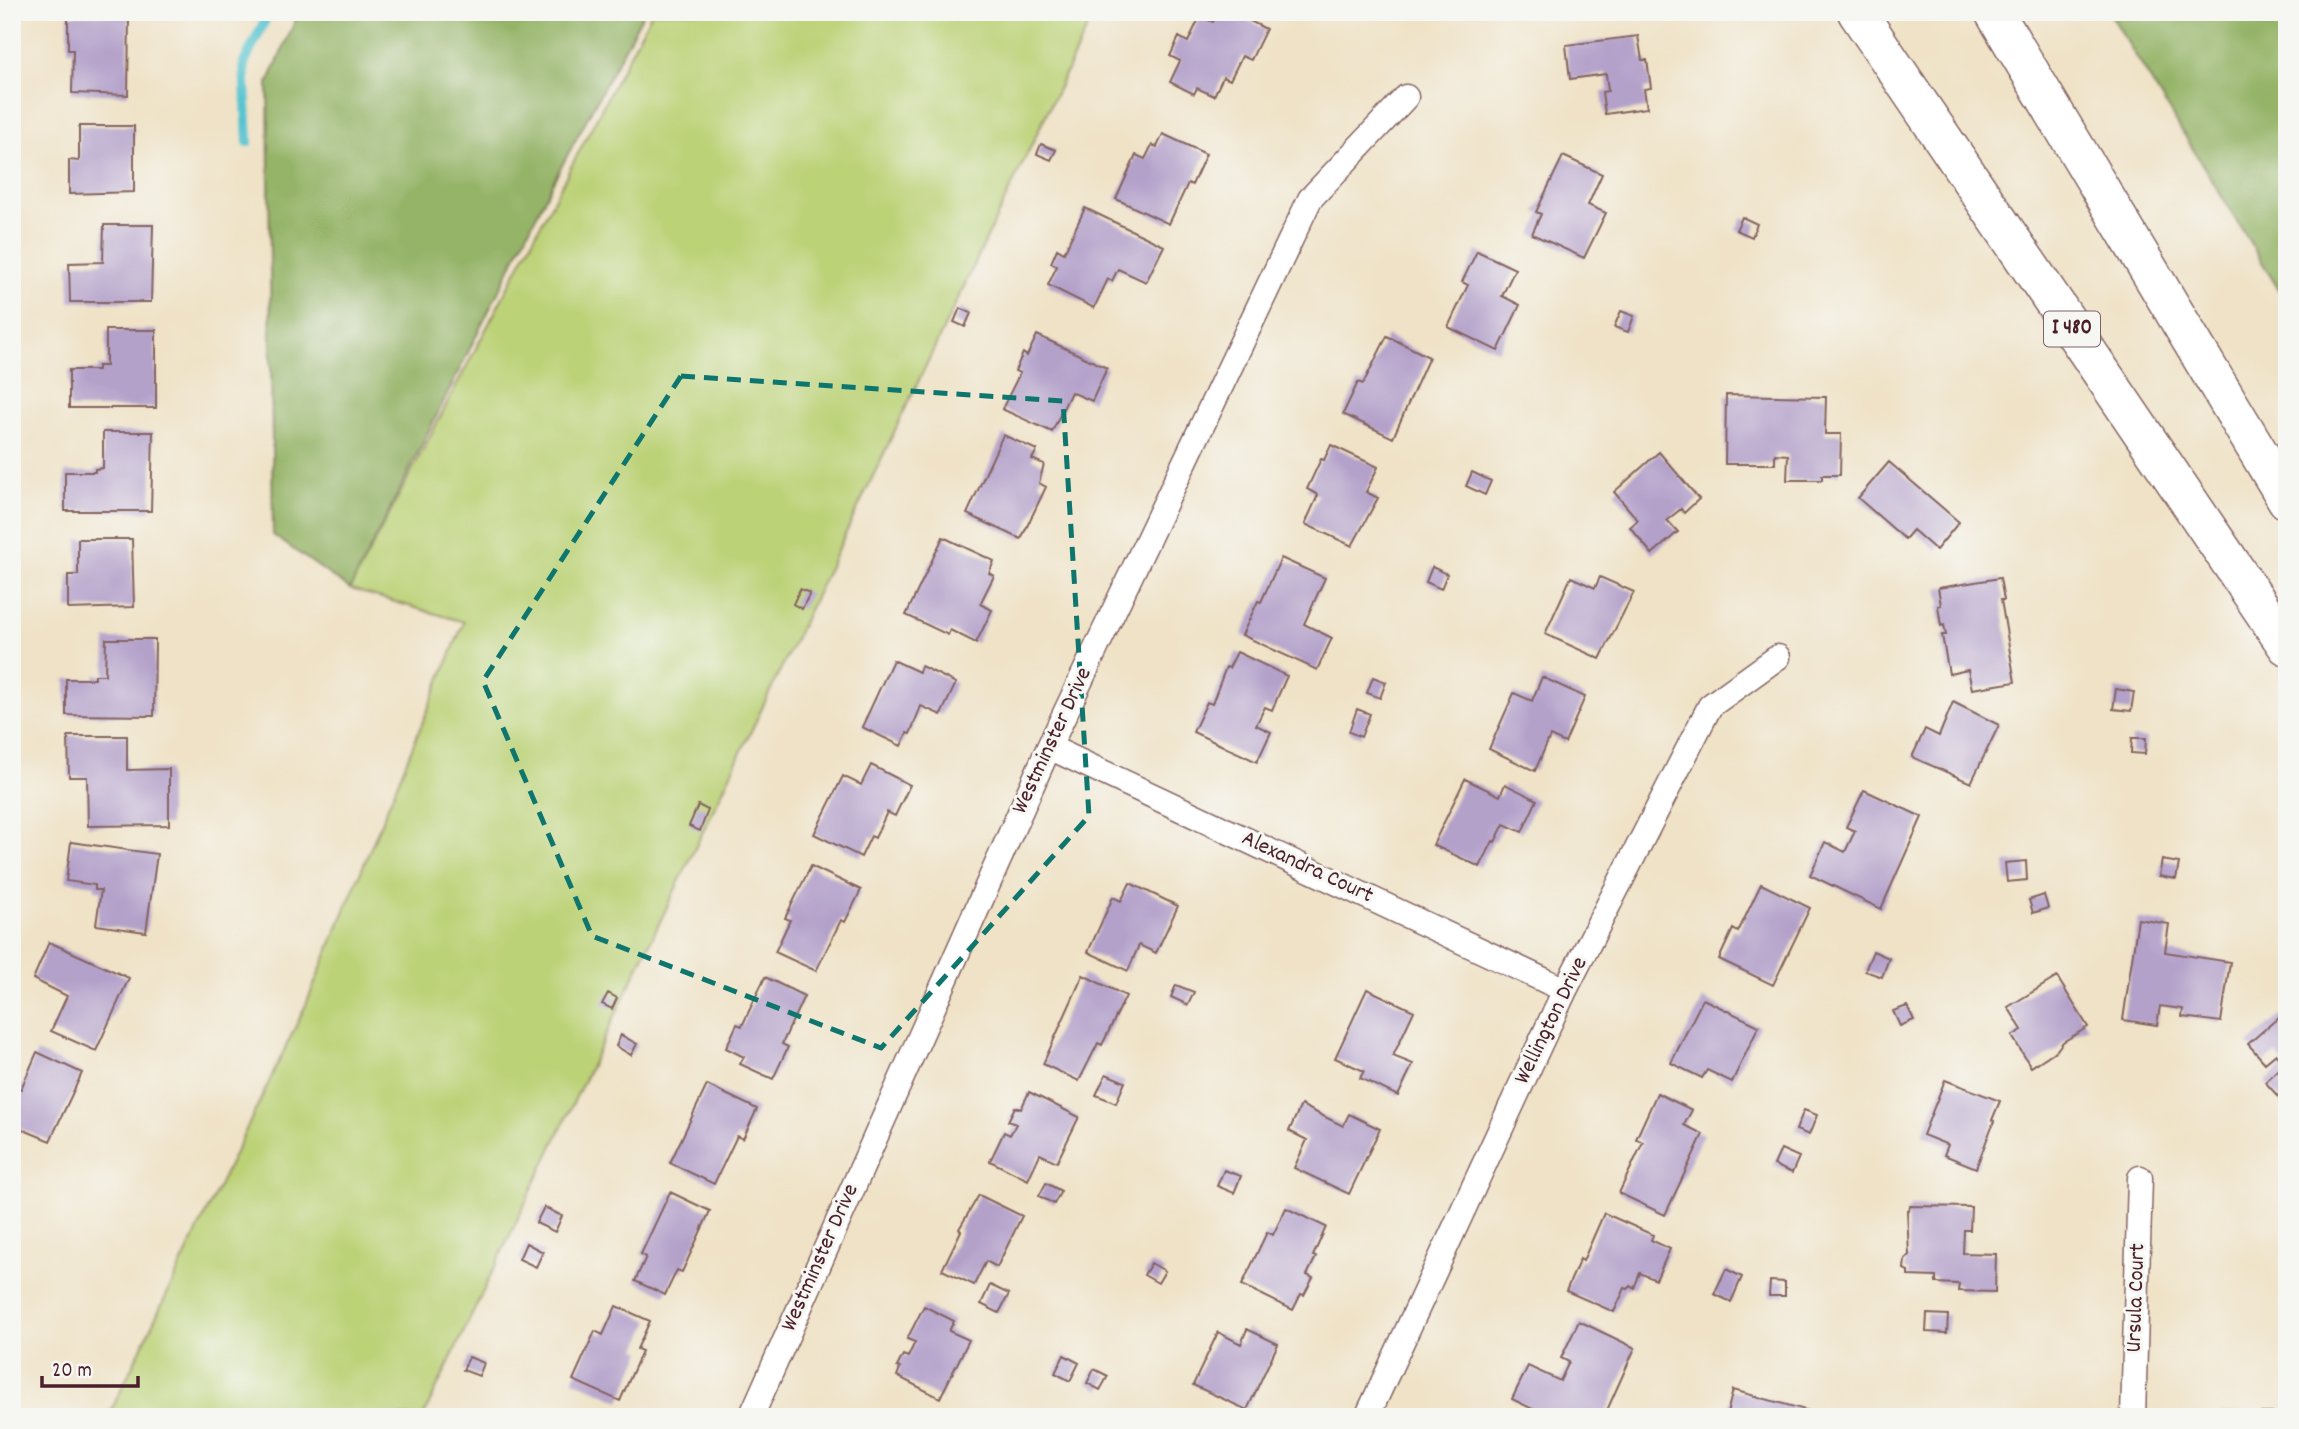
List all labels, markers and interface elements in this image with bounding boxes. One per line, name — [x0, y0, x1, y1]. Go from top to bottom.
road number: I 480 — [2044, 312, 2100, 346]
street label: Westminster Drive — [1005, 662, 1101, 820]
street label: Alexandra Court — [1236, 823, 1378, 913]
street label: Wellington Drive — [1507, 952, 1597, 1090]
street label: Westminster Drive — [774, 1179, 868, 1337]
street label: Ursula Court — [2119, 1243, 2155, 1353]
scale bar — [42, 1345, 138, 1389]
text: 20 m — [52, 1357, 92, 1387]

